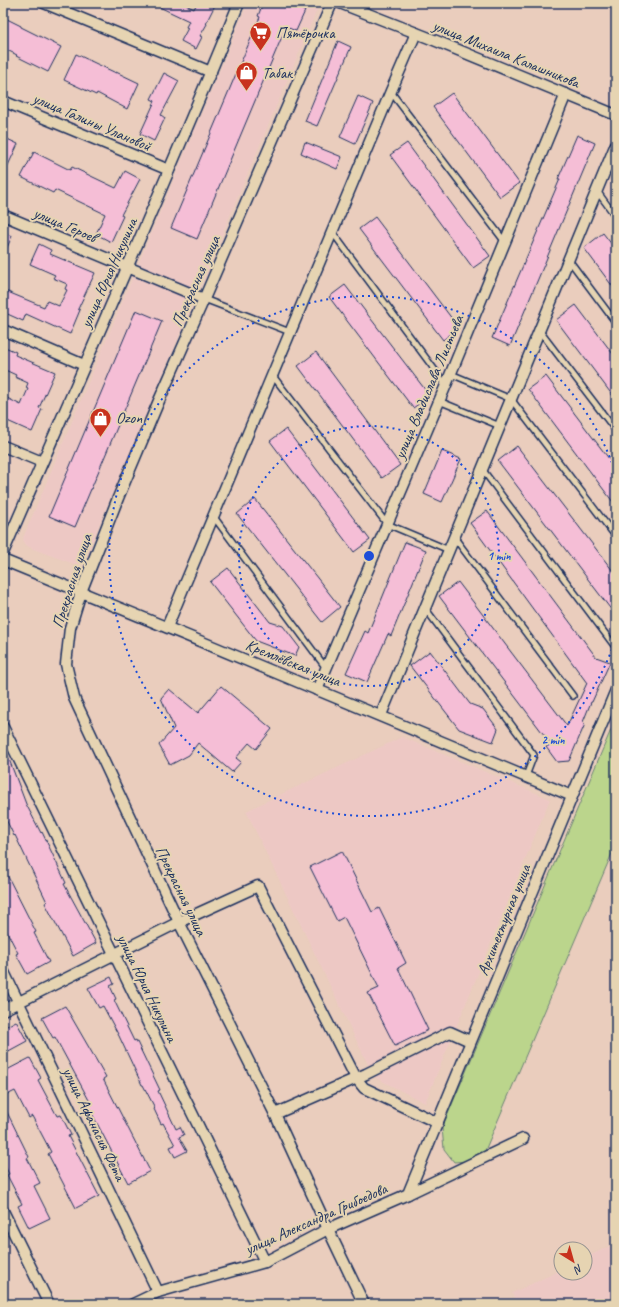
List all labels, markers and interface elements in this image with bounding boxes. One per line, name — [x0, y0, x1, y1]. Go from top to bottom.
street label: улица Михаила Калашникова — [429, 15, 584, 93]
supermarket icon: Пятёрочка — [248, 20, 274, 53]
place label: Пятёрочка — [276, 23, 336, 43]
shop icon: Табак — [233, 60, 259, 93]
place label: Табак — [262, 63, 293, 83]
street label: улица Галины Улановой — [29, 88, 155, 156]
street label: улица Героев — [30, 202, 103, 249]
street label: улица Юрия Никулина — [75, 214, 143, 332]
street label: Прекрасная улица — [167, 231, 225, 330]
street label: улица Владислава Листьева — [389, 311, 469, 463]
shop icon: Ozon — [88, 405, 114, 438]
place label: Ozon — [116, 408, 143, 428]
street label: Прекрасная улица — [47, 531, 97, 630]
text: 1 min — [488, 548, 511, 564]
centre of rings — [362, 549, 376, 563]
street label: Кремлёвская улица — [243, 635, 345, 692]
text: 2 min — [542, 732, 565, 748]
street label: Прекрасная улица — [151, 843, 212, 940]
street label: Архитектурная улица — [473, 860, 536, 978]
street label: улица Юрия Никулина — [112, 930, 182, 1047]
street label: улица Афанасия Фета — [57, 1063, 131, 1185]
street label: улица Александра Грибоедова — [241, 1178, 392, 1260]
north arrow — [553, 1241, 593, 1281]
text: N — [570, 1261, 586, 1278]

